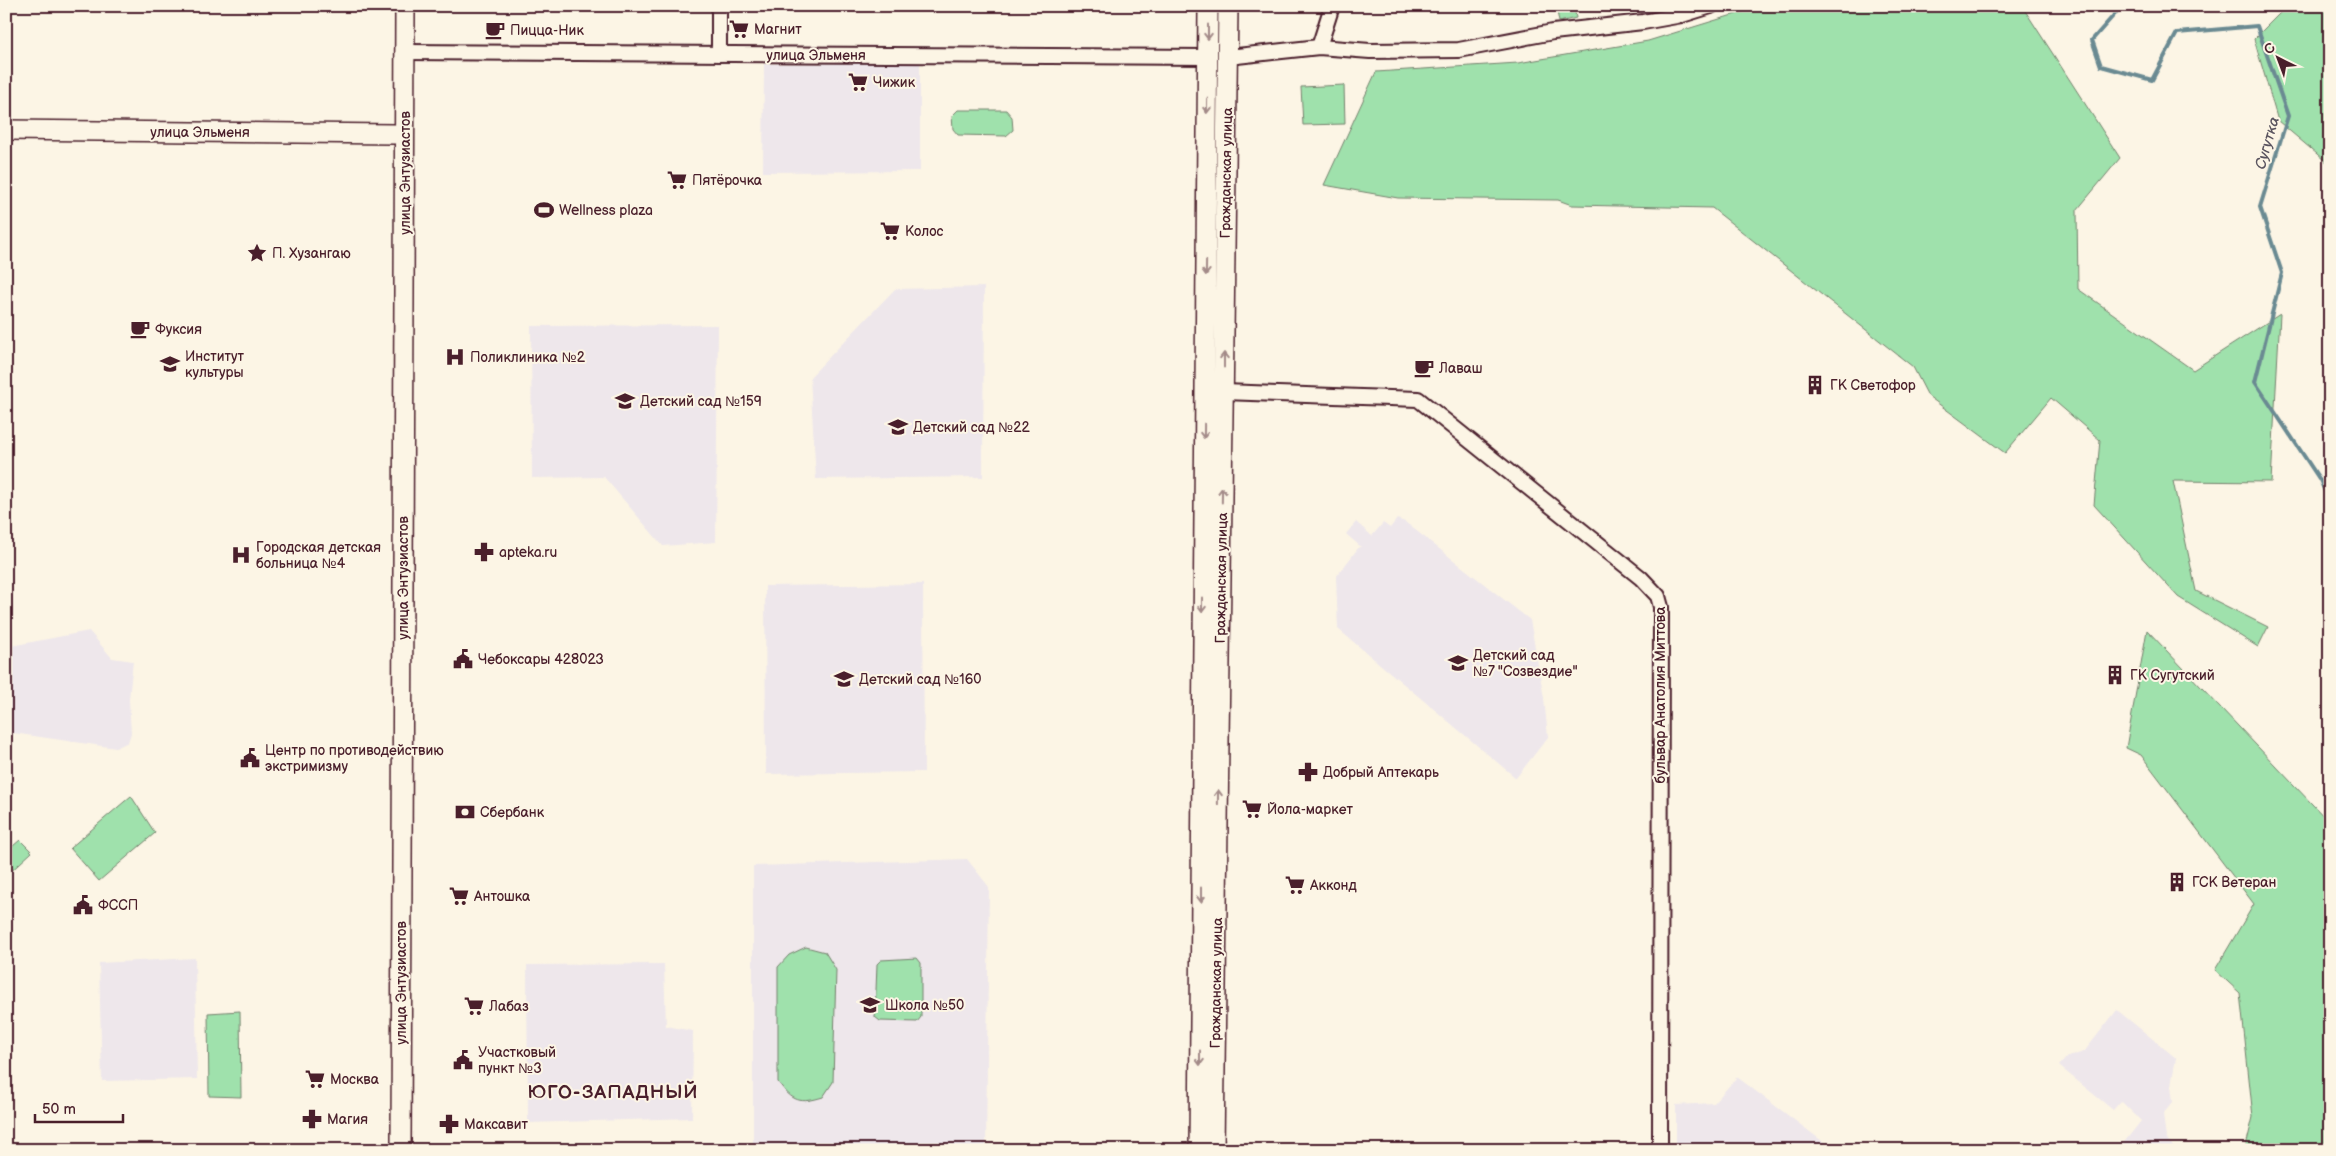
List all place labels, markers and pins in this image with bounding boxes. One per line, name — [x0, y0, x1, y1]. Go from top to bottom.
supermarket icon: Магнит — [728, 18, 750, 40]
cafe icon: Пицца-Ник — [484, 19, 506, 41]
place label: Магнит — [754, 21, 802, 38]
place label: Пицца-Ник — [510, 22, 584, 39]
supermarket icon: Чижик — [847, 71, 869, 93]
place label: Чижик — [873, 74, 916, 91]
supermarket icon: Пятёрочка — [666, 169, 688, 191]
place label: Пятёрочка — [692, 172, 763, 189]
sports icon: Wellness plaza — [533, 199, 555, 221]
place label: Wellness plaza — [559, 202, 653, 219]
supermarket icon: Колос — [879, 220, 901, 242]
place label: Колос — [905, 223, 943, 240]
place icon: П. Хузангаю — [246, 242, 268, 264]
place label: П. Хузангаю — [272, 245, 351, 262]
cafe icon: Фуксия — [129, 318, 151, 340]
place label: Фуксия — [155, 321, 202, 338]
hospital icon: Поликлиника №2 — [444, 346, 466, 368]
place label: Институт культуры — [185, 348, 244, 381]
place label: Поликлиника №2 — [470, 349, 586, 366]
school or university icon: Институт культуры — [159, 353, 181, 375]
cafe icon: Лаваш — [1413, 357, 1435, 379]
place label: Лаваш — [1438, 360, 1483, 377]
building icon: ГК Светофор — [1804, 374, 1826, 396]
place label: ГК Светофор — [1830, 377, 1916, 394]
school or university icon: Детский сад №159 — [614, 390, 636, 412]
place label: Детский сад №159 — [640, 393, 762, 410]
school or university icon: Детский сад №22 — [887, 416, 909, 438]
place label: Детский сад №22 — [913, 419, 1031, 436]
place label: Городская детская больница №4 — [256, 539, 381, 572]
pharmacy icon: apteka.ru — [473, 541, 495, 563]
hospital icon: Городская детская больница №4 — [230, 544, 252, 566]
place label: apteka.ru — [499, 544, 557, 561]
place label: Детский сад №7 "Созвездие" — [1473, 647, 1578, 680]
public building icon: Чебоксары 428023 — [452, 648, 474, 670]
place label: Чебоксары 428023 — [478, 651, 604, 668]
school or university icon: Детский сад №7 "Созвездие" — [1447, 652, 1469, 674]
building icon: ГК Сугутский — [2104, 664, 2126, 686]
place label: ГК Сугутский — [2130, 667, 2215, 684]
school or university icon: Детский сад №160 — [833, 668, 855, 690]
place label: Детский сад №160 — [859, 671, 982, 688]
place label: Центр по противодействию экстримизму — [265, 742, 444, 775]
public building icon: Центр по противодействию экстримизму — [239, 747, 261, 769]
pharmacy icon: Добрый Аптекарь — [1297, 761, 1319, 783]
place label: Добрый Аптекарь — [1323, 764, 1439, 781]
supermarket icon: Йола-маркет — [1241, 798, 1263, 820]
bank icon: Сбербанк — [454, 801, 476, 823]
place label: Йола-маркет — [1267, 801, 1354, 818]
place label: Сбербанк — [480, 804, 545, 821]
building icon: ГСК Ветеран — [2166, 871, 2188, 893]
supermarket icon: Акконд — [1284, 874, 1306, 896]
place label: ГСК Ветеран — [2192, 874, 2276, 891]
place label: Акконд — [1309, 877, 1357, 894]
supermarket icon: Антошка — [448, 885, 470, 907]
place label: Антошка — [473, 888, 531, 905]
public building icon: ФССП — [72, 894, 94, 916]
place label: ФССП — [98, 897, 138, 914]
school or university icon: Школа №50 — [859, 994, 881, 1016]
supermarket icon: Лабаз — [463, 995, 485, 1017]
place label: Школа №50 — [885, 997, 964, 1014]
place label: Лабаз — [488, 998, 529, 1015]
place label: Участковый пункт №3 — [478, 1044, 556, 1077]
public building icon: Участковый пункт №3 — [452, 1049, 474, 1071]
supermarket icon: Москва — [304, 1068, 326, 1090]
place label: Москва — [330, 1071, 380, 1088]
pharmacy icon: Магия — [301, 1108, 323, 1130]
place label: Магия — [327, 1111, 368, 1128]
pharmacy icon: Максавит — [438, 1113, 460, 1135]
place label: Максавит — [464, 1116, 528, 1133]

